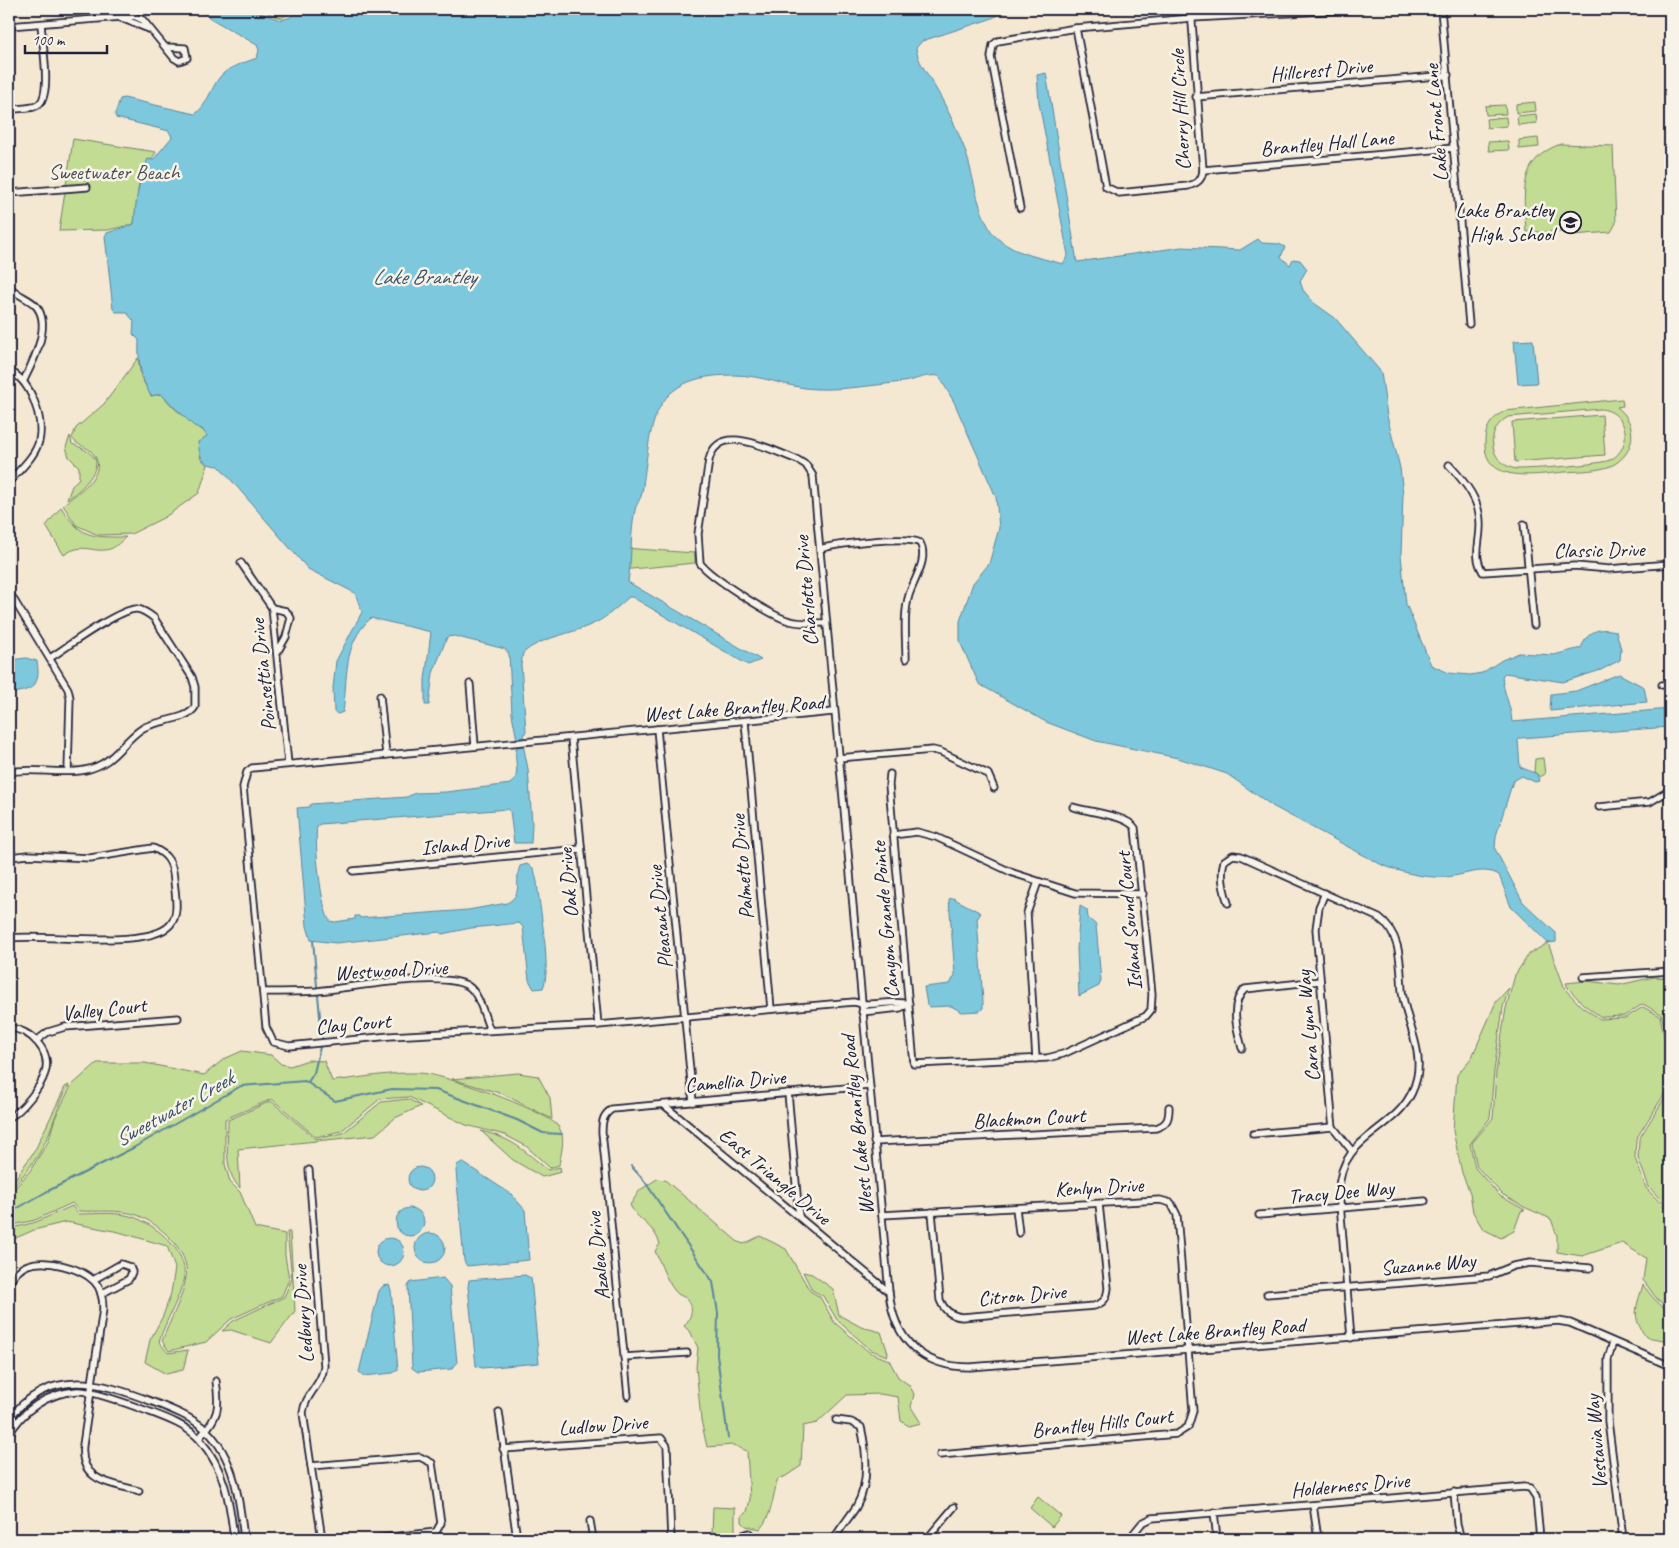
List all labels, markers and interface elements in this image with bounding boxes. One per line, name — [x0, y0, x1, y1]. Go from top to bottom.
scale bar — [25, 22, 108, 54]
text: 100 m — [32, 31, 66, 50]
street label: Cherry Hill Circle — [1164, 47, 1196, 171]
street label: Hillcrest Drive — [1269, 52, 1375, 87]
street label: Lake Front Lane — [1418, 62, 1454, 183]
street label: Brantley Hall Lane — [1259, 124, 1396, 162]
park label: Sweetwater Beach — [49, 159, 181, 185]
place label: Lake Brantley High School — [1455, 197, 1557, 247]
school or university icon: Lake Brantley High School — [1558, 210, 1582, 234]
water label: Lake Brantley — [372, 263, 479, 291]
street label: Charlotte Drive — [788, 534, 824, 647]
street label: Classic Drive — [1553, 536, 1647, 564]
street label: Poinsettia Drive — [244, 615, 282, 732]
street label: West Lake Brantley Road — [643, 689, 828, 727]
street label: Palmetto Drive — [724, 812, 760, 920]
street label: Island Drive — [420, 827, 511, 861]
street label: Canyon Grande Pointe — [865, 838, 905, 1000]
street label: Oak Drive — [552, 846, 584, 919]
street label: Island Sound Court — [1110, 849, 1148, 991]
street label: Pleasant Drive — [642, 863, 678, 970]
street label: Westwood Drive — [334, 954, 449, 986]
street label: Cara Lynn Way — [1290, 967, 1326, 1083]
street label: Valley Court — [61, 991, 149, 1026]
street label: Clay Court — [315, 1008, 393, 1040]
street label: West Lake Brantley Road — [834, 1031, 879, 1216]
water label: Sweetwater Creek — [110, 1063, 242, 1153]
street label: Camellia Drive — [684, 1064, 787, 1098]
street label: Blackmon Court — [972, 1102, 1088, 1134]
street label: East Triangle Drive — [714, 1122, 837, 1231]
street label: Kenlyn Drive — [1054, 1172, 1145, 1202]
street label: Tracy Dee Way — [1287, 1174, 1397, 1210]
street label: Azalea Drive — [580, 1210, 616, 1301]
street label: Suzanne Way — [1380, 1247, 1478, 1281]
street label: Ledbury Drive — [286, 1262, 319, 1364]
street label: Citron Drive — [977, 1278, 1069, 1312]
street label: West Lake Brantley Road — [1124, 1312, 1309, 1350]
street label: Vestavia Way — [1579, 1392, 1613, 1490]
street label: Brantley Hills Court — [1030, 1402, 1176, 1443]
street label: Ludlow Drive — [558, 1409, 650, 1441]
street label: Holderness Drive — [1290, 1467, 1411, 1503]

